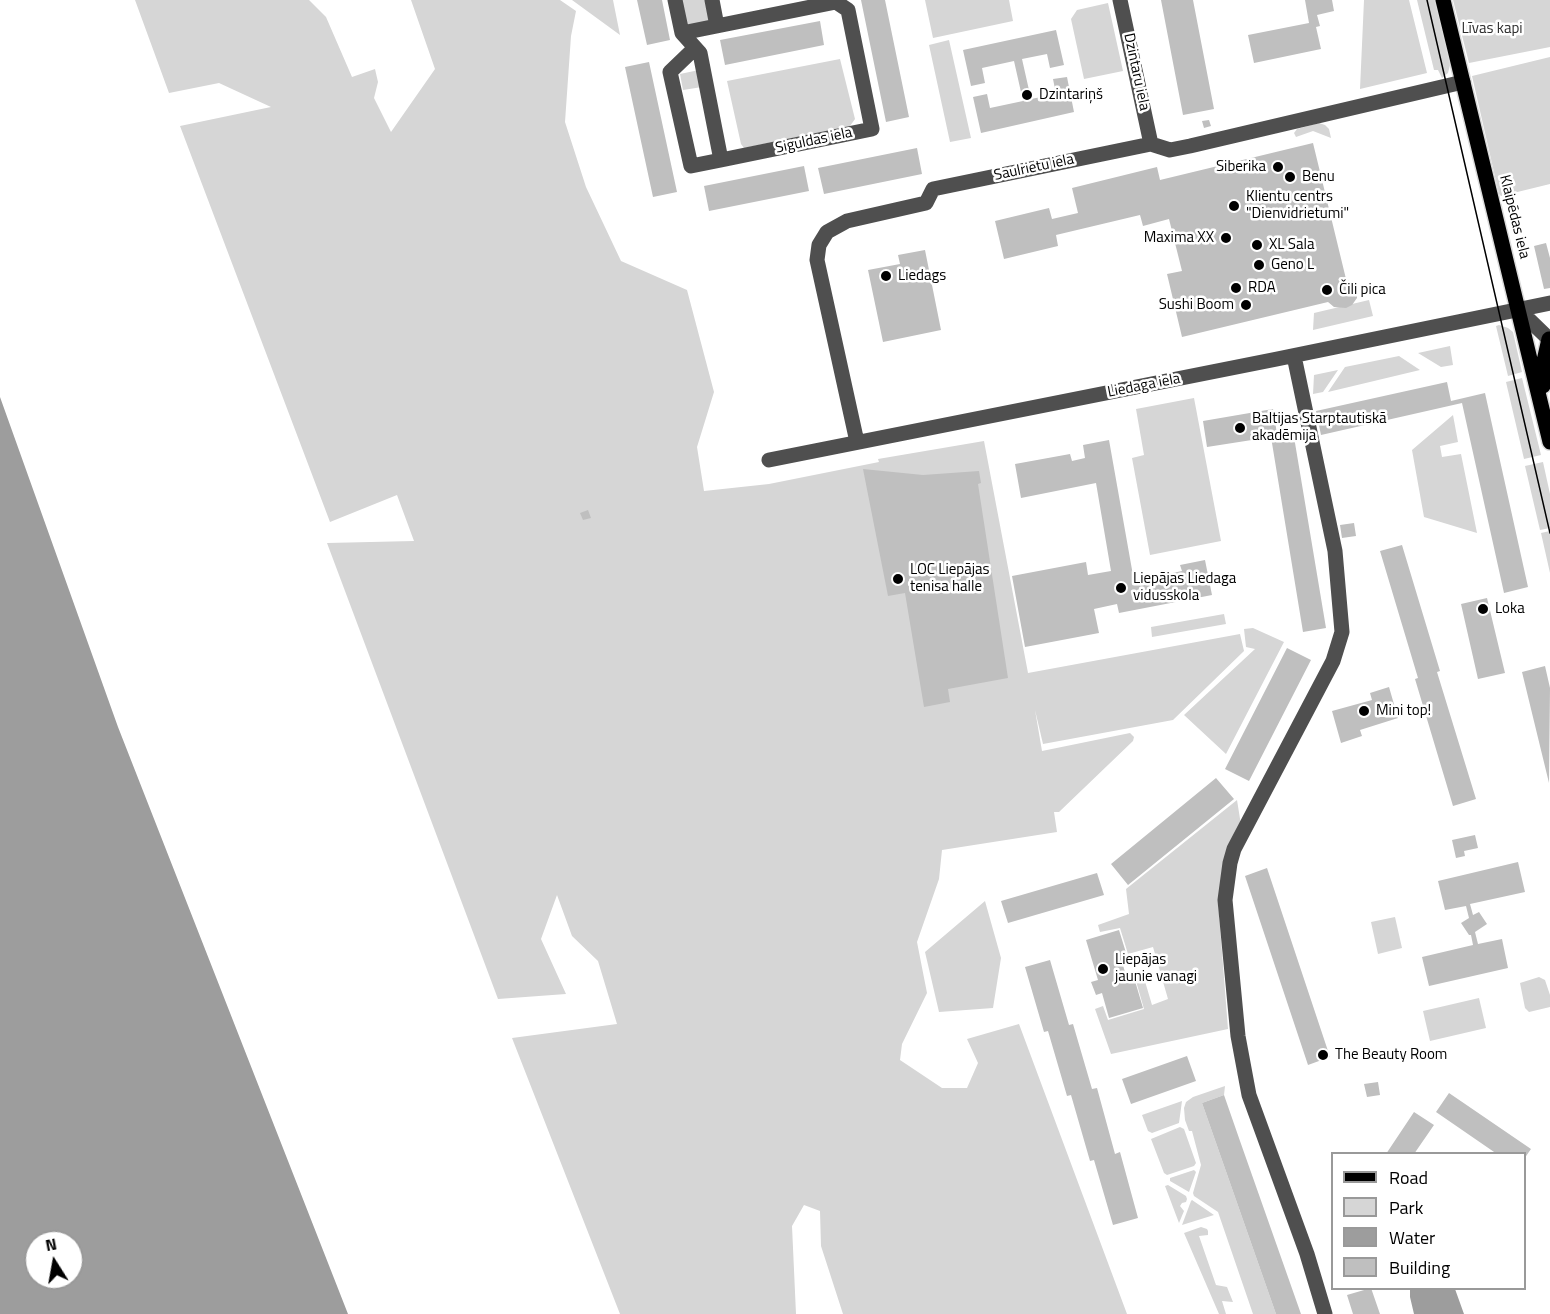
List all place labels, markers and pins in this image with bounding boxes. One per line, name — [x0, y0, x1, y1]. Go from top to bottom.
place label: Dzintariņš — [1039, 86, 1103, 104]
marker: Dzintariņš — [1020, 88, 1034, 102]
place label: Siberika — [1216, 158, 1266, 176]
marker: Siberika — [1271, 160, 1285, 174]
place label: Benu — [1302, 168, 1335, 186]
marker: Benu — [1283, 170, 1297, 184]
place label: Klientu centrs "Dienvidrietumi" — [1246, 188, 1349, 223]
marker: Klientu centrs "Dienvidrietumi" — [1227, 199, 1241, 213]
place label: Maxima XX — [1144, 229, 1214, 247]
marker: Maxima XX — [1219, 231, 1233, 245]
place label: XL Sala — [1269, 236, 1314, 254]
marker: XL Sala — [1250, 238, 1264, 252]
place label: Geno L — [1271, 256, 1314, 274]
marker: Geno L — [1252, 258, 1266, 272]
place label: Liedags — [898, 267, 946, 285]
marker: Liedags — [879, 269, 893, 283]
place label: RDA — [1248, 279, 1276, 297]
marker: RDA — [1229, 281, 1243, 295]
place label: Čili pica — [1339, 281, 1386, 299]
marker: Čili pica — [1320, 283, 1334, 297]
place label: Sushi Boom — [1159, 296, 1234, 314]
marker: Sushi Boom — [1239, 298, 1253, 312]
place label: Baltijas Starptautiskā akadēmija — [1252, 410, 1387, 445]
marker: Baltijas Starptautiskā akadēmija — [1233, 421, 1247, 435]
place label: LOC Liepājas tenisa halle — [910, 561, 989, 596]
place label: Liepājas Liedaga vidusskola — [1133, 570, 1236, 605]
marker: LOC Liepājas tenisa halle — [891, 572, 905, 586]
marker: Liepājas Liedaga vidusskola — [1114, 581, 1128, 595]
place label: Loka — [1495, 600, 1525, 618]
marker: Loka — [1476, 602, 1490, 616]
place label: Mini top! — [1376, 702, 1431, 720]
marker: Mini top! — [1357, 704, 1371, 718]
place label: Liepājas jaunie vanagi — [1115, 951, 1197, 986]
marker: Liepājas jaunie vanagi — [1096, 962, 1110, 976]
place label: The Beauty Room — [1335, 1046, 1447, 1064]
marker: The Beauty Room — [1316, 1048, 1330, 1062]

